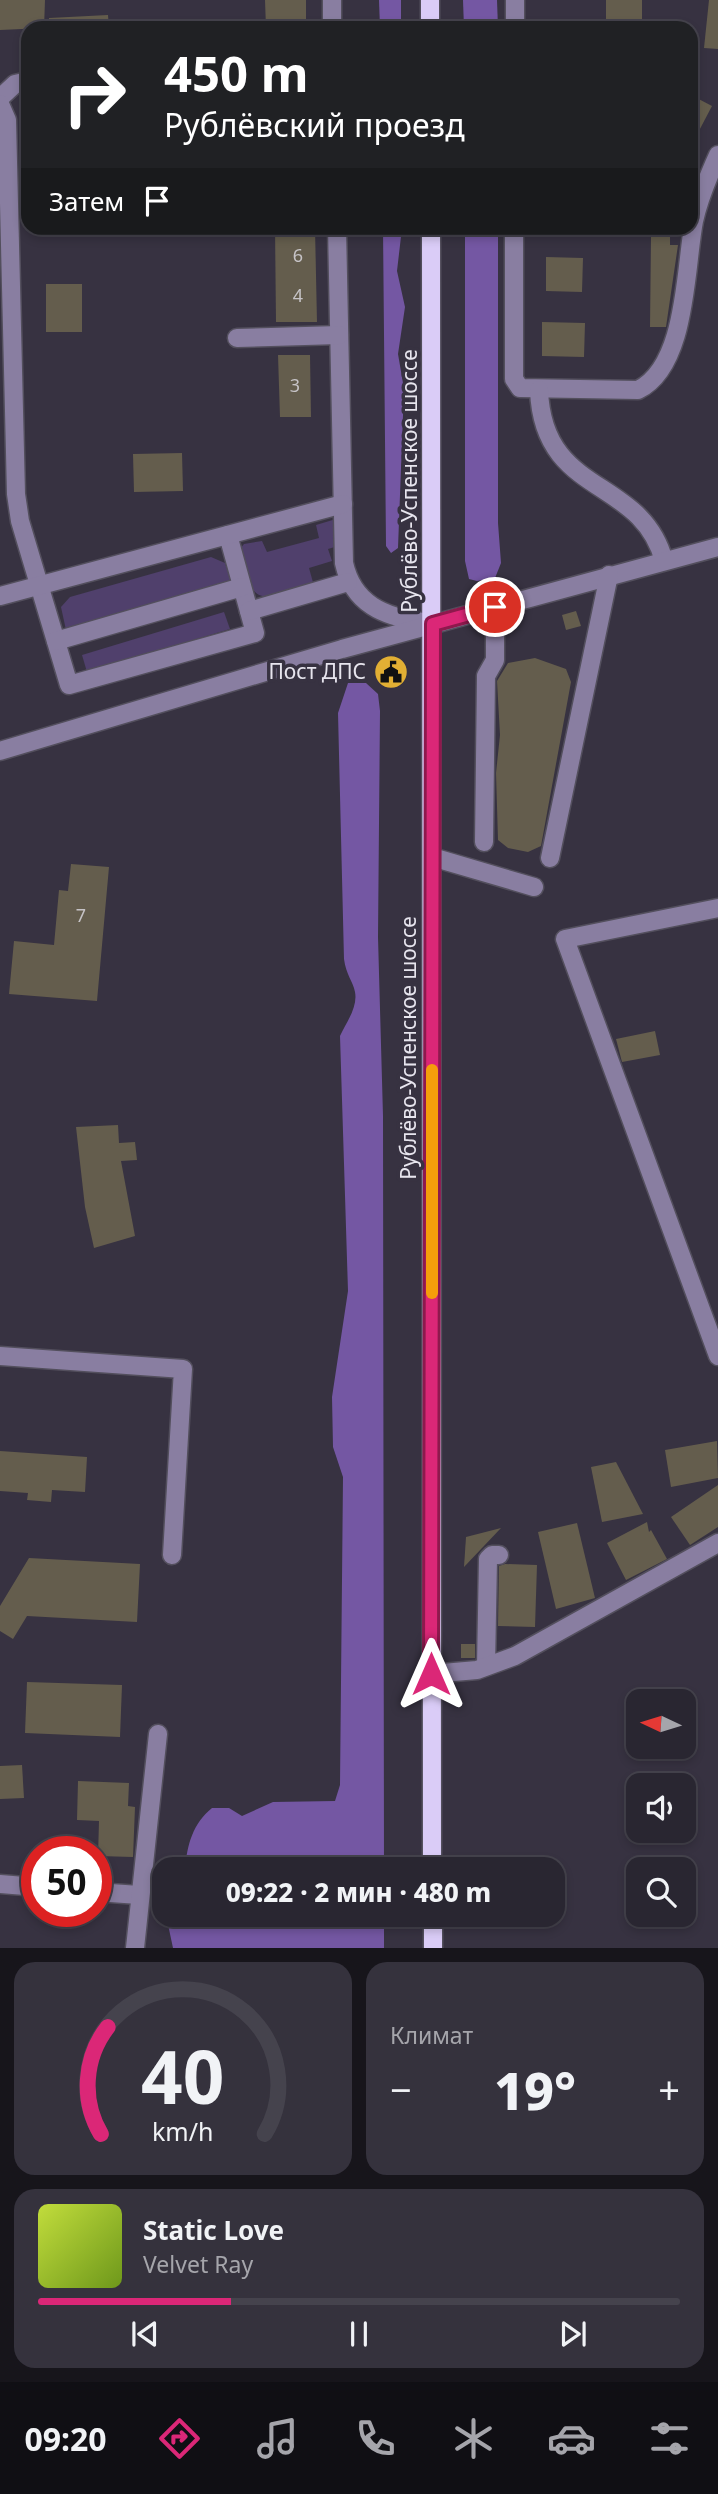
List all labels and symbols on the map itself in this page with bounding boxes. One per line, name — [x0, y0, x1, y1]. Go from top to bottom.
house number: 6 — [293, 243, 303, 267]
house number: 4 — [293, 283, 303, 307]
street label: Рублёво-Успенское шоссе — [395, 349, 423, 613]
house number: 3 — [290, 373, 300, 397]
pin — [465, 577, 525, 637]
public building icon: Пост ДПС — [372, 653, 410, 691]
place label: Пост ДПС — [268, 657, 366, 685]
house number: 7 — [76, 903, 86, 927]
street label: Рублёво-Успенское шоссе — [394, 916, 422, 1180]
position arrow — [394, 1637, 468, 1711]
north arrow — [626, 1689, 696, 1759]
speed limit sign: 50 — [21, 1836, 112, 1927]

